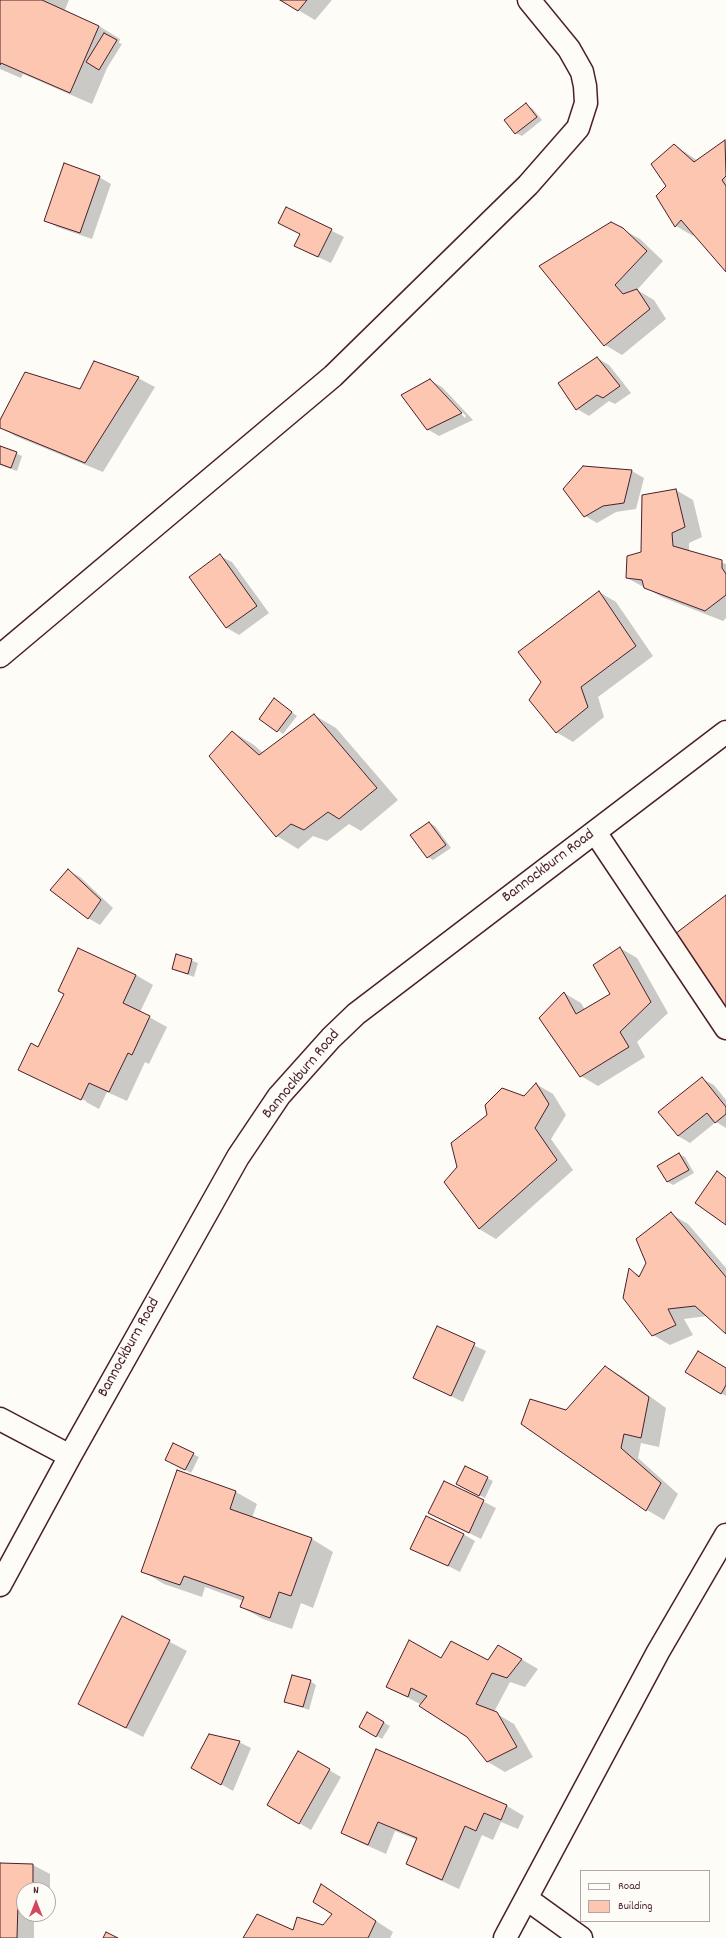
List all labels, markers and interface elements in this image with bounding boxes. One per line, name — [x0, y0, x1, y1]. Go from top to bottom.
street label: Bannockburn Road — [499, 826, 599, 908]
street label: Bannockburn Road — [259, 1026, 345, 1124]
street label: Bannockburn Road — [95, 1295, 165, 1401]
legend — [580, 1870, 710, 1922]
text: Road — [618, 1878, 640, 1895]
north arrow — [16, 1882, 56, 1922]
text: N — [33, 1883, 39, 1899]
text: Building — [618, 1898, 653, 1915]

